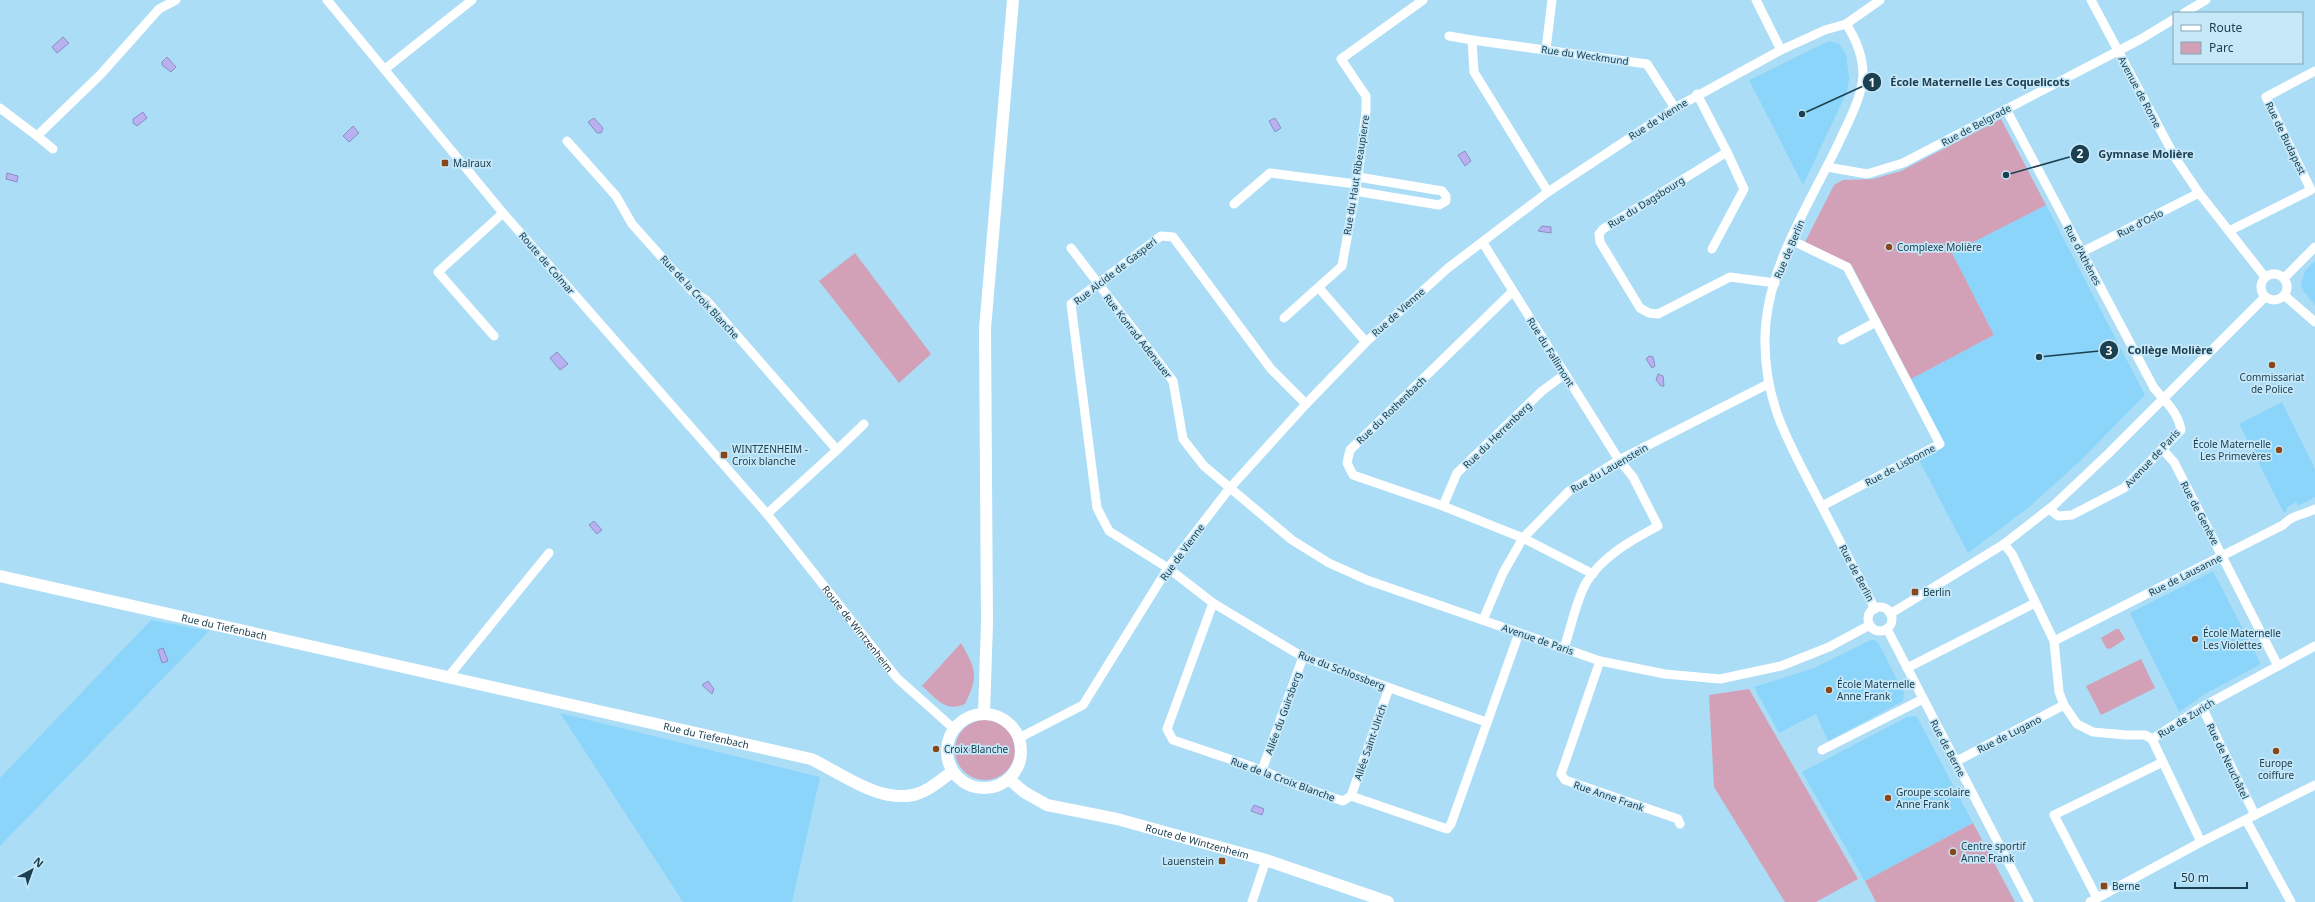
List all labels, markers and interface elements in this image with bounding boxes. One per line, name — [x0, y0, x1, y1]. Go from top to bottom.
legend — [2173, 12, 2303, 64]
text: Route — [2209, 19, 2242, 36]
text: Parc — [2209, 39, 2234, 56]
street label: Rue du Weckmund — [1540, 42, 1630, 68]
street label: Avenue de Rome — [2115, 54, 2165, 131]
callout: École Maternelle Les Coquelicots — [1862, 71, 2078, 94]
text: 1 — [1869, 74, 1875, 91]
text: École Maternelle Les Coquelicots — [1890, 74, 2070, 89]
street label: Rue de Vienne — [1626, 95, 1691, 143]
street label: Rue de Budapest — [2262, 99, 2310, 177]
street label: Rue de Belgrade — [1939, 101, 2014, 149]
street label: Rue du Haut Ribeaupierre — [1340, 114, 1372, 236]
callout: Gymnase Molière — [2070, 143, 2202, 166]
text: 2 — [2077, 145, 2084, 162]
text: Gymnase Molière — [2098, 146, 2194, 161]
place label: Malraux — [453, 156, 492, 170]
marker: Malraux — [440, 158, 450, 168]
street label: Rue du Dagsbourg — [1605, 173, 1687, 231]
street label: Rue d'Oslo — [2114, 205, 2166, 241]
street label: Rue de Berlin — [1770, 217, 1808, 281]
street label: Rue d'Athènes — [2061, 222, 2105, 288]
street label: Route de Colmar — [516, 229, 578, 297]
street label: Rue Alcide de Gasperi — [1071, 234, 1159, 308]
place label: Complexe Molière — [1897, 240, 1982, 254]
marker: Complexe Molière — [1884, 242, 1894, 252]
street label: Rue de la Croix Blanche — [657, 252, 743, 342]
street label: Rue de Vienne — [1368, 284, 1428, 340]
street label: Rue Konrad Adenauer — [1101, 291, 1175, 381]
street label: Rue du Fallimont — [1524, 315, 1578, 390]
callout: Collège Molière — [2099, 339, 2221, 362]
text: 3 — [2106, 342, 2113, 359]
text: Collège Molière — [2127, 342, 2213, 357]
marker: Commissariat de Police — [2267, 360, 2277, 370]
place label: Commissariat de Police — [2240, 370, 2305, 396]
street label: Rue du Rothenbach — [1353, 373, 1429, 447]
street label: Rue du Herrenberg — [1460, 399, 1534, 471]
street label: Avenue de Paris — [2121, 426, 2183, 490]
place label: École Maternelle Les Primevères — [2193, 437, 2271, 463]
street label: Rue du Lauenstein — [1568, 440, 1650, 496]
street label: Rue de Lisbonne — [1862, 440, 1938, 489]
place label: WINTZENHEIM - Croix blanche — [732, 442, 808, 468]
marker: École Maternelle Les Primevères — [2274, 445, 2284, 455]
marker: WINTZENHEIM - Croix blanche — [719, 450, 729, 460]
street label: Rue de Genève — [2177, 479, 2223, 548]
street label: Rue de Vienne — [1157, 520, 1208, 583]
street label: Rue de Berlin — [1836, 542, 1878, 604]
street label: Rue de Lausanne — [2146, 550, 2224, 600]
street label: Route de Wintzenheim — [819, 582, 897, 675]
place label: Berlin — [1923, 585, 1951, 599]
marker: Berlin — [1910, 587, 1920, 597]
street label: Rue du Tiefenbach — [180, 610, 269, 643]
street label: Avenue de Paris — [1500, 620, 1576, 658]
place label: École Maternelle Les Violettes — [2203, 626, 2281, 652]
marker: École Maternelle Les Violettes — [2190, 634, 2200, 644]
street label: Rue du Schlossberg — [1296, 647, 1388, 693]
street label: Allée du Guirsberg — [1261, 670, 1305, 756]
place label: École Maternelle Anne Frank — [1837, 677, 1915, 703]
marker: École Maternelle Anne Frank — [1824, 685, 1834, 695]
street label: Rue de Zurich — [2155, 695, 2217, 741]
street label: Allée Saint-Ulrich — [1350, 702, 1390, 782]
street label: Rue de Lugano — [1974, 712, 2044, 756]
street label: Rue de Berne — [1927, 717, 1969, 779]
street label: Rue du Tiefenbach — [662, 719, 750, 752]
street label: Rue de Neuchâtel — [2204, 721, 2252, 801]
place label: Croix Blanche — [944, 742, 1009, 756]
marker: Croix Blanche — [931, 744, 941, 754]
marker: Europe coiffure — [2271, 746, 2281, 756]
street label: Rue de la Croix Blanche — [1229, 754, 1337, 805]
place label: Europe coiffure — [2258, 756, 2294, 782]
street label: Rue Anne Frank — [1572, 777, 1647, 815]
place label: Groupe scolaire Anne Frank — [1896, 785, 1970, 811]
marker: Groupe scolaire Anne Frank — [1883, 793, 1893, 803]
street label: Route de Wintzenheim — [1144, 820, 1251, 862]
place label: Centre sportif Anne Frank — [1961, 839, 2026, 865]
marker: Centre sportif Anne Frank — [1948, 847, 1958, 857]
north arrow — [12, 850, 52, 890]
text: N — [31, 853, 47, 871]
place label: Lauenstein — [1162, 854, 1214, 868]
marker: Lauenstein — [1217, 856, 1227, 866]
scale bar — [2175, 864, 2247, 890]
text: 50 m — [2181, 869, 2209, 886]
place label: Berne — [2112, 879, 2140, 893]
marker: Berne — [2099, 881, 2109, 891]

